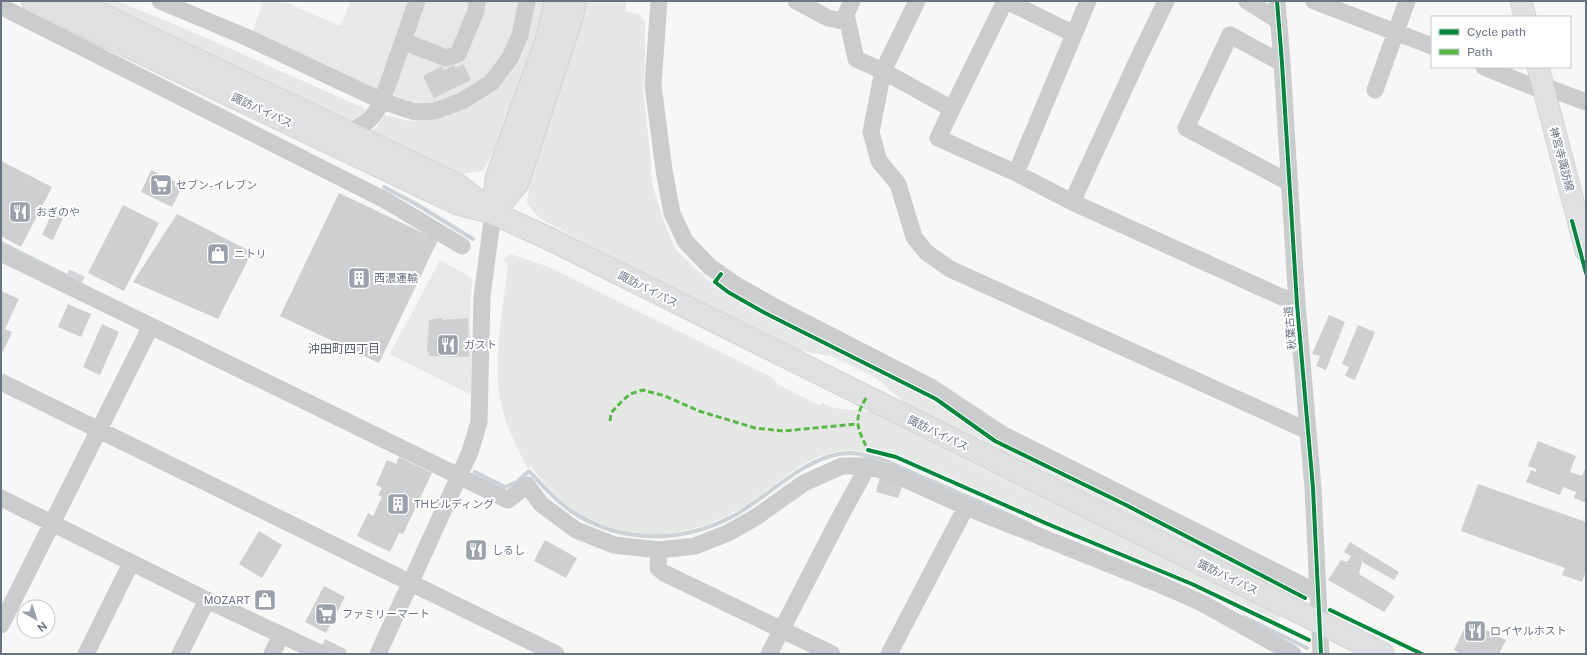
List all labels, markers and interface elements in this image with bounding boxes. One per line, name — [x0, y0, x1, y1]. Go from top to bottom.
legend — [1431, 16, 1571, 68]
text: Cycle path — [1467, 25, 1526, 39]
text: Path — [1467, 45, 1493, 59]
street label: 諏訪バイパス — [230, 91, 294, 129]
street label: 神宮寺諏訪線 — [1548, 126, 1576, 192]
supermarket icon: セブン-イレブン — [148, 172, 174, 198]
place label: セブン-イレブン — [176, 179, 257, 191]
restaurant icon: おぎのや — [7, 199, 33, 225]
place label: おぎのや — [36, 206, 80, 218]
shop icon: ニトリ — [205, 241, 231, 267]
place label: ニトリ — [234, 248, 267, 260]
building icon: 西濃運輸 — [346, 265, 372, 291]
street label: 諏訪バイパス — [616, 269, 680, 309]
place label: 西濃運輸 — [374, 272, 418, 284]
street label: 秋葉古道 — [1282, 306, 1298, 350]
restaurant icon: ガスト — [435, 332, 461, 358]
place label: ガスト — [464, 339, 497, 351]
district label: 沖田町四丁目 — [308, 342, 380, 356]
street label: 諏訪バイパス — [906, 413, 970, 453]
building icon: THビルディング — [385, 491, 411, 517]
place label: THビルディング — [414, 498, 494, 510]
restaurant icon: しるし — [463, 537, 489, 563]
place label: しるし — [492, 544, 525, 556]
street label: 諏訪バイパス — [1196, 557, 1260, 597]
shop icon: MOZART — [252, 587, 278, 613]
place label: MOZART — [204, 594, 250, 606]
north arrow — [16, 599, 56, 639]
supermarket icon: ファミリーマート — [313, 601, 339, 627]
place label: ファミリーマート — [342, 608, 430, 620]
restaurant icon: ロイヤルホスト — [1462, 618, 1488, 644]
text: N — [35, 619, 49, 634]
place label: ロイヤルホスト — [1490, 625, 1567, 637]

